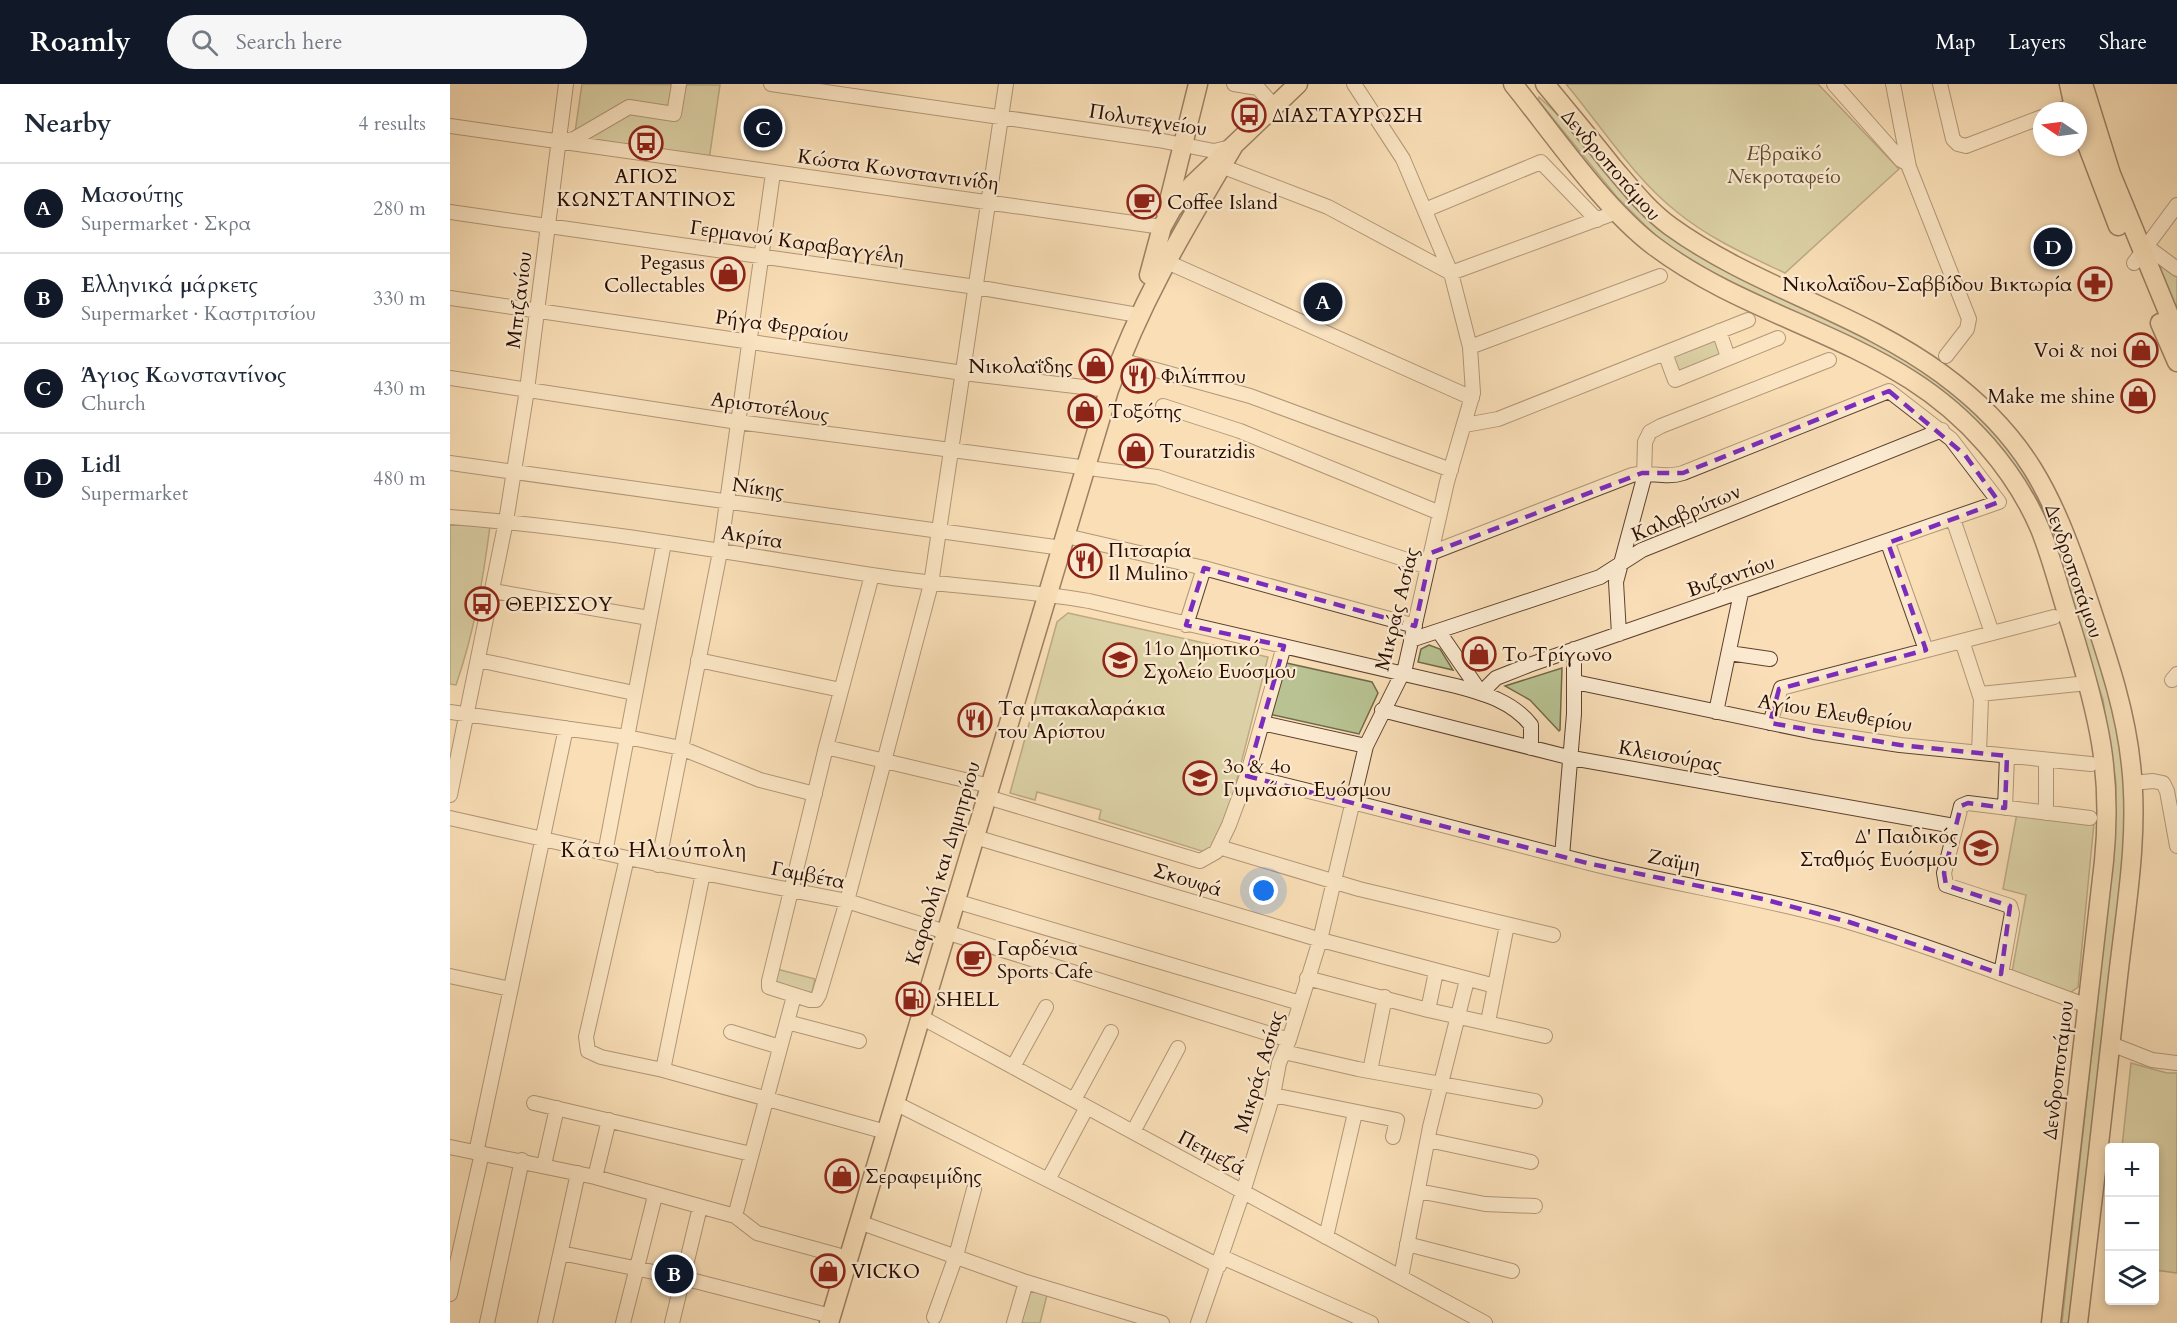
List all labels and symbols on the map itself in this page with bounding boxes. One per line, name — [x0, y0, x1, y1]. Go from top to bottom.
street label: Πολυτεχνείου — [1087, 97, 1209, 143]
bus stop icon: ΔΙΑΣΤΑΥΡΩΣΗ — [1231, 97, 1267, 133]
place label: ΔΙΑΣΤΑΥΡΩΣΗ — [1272, 102, 1423, 129]
north arrow — [2033, 102, 2087, 156]
street label: Δενδροποτάμου — [1555, 103, 1667, 227]
pin: C — [744, 106, 782, 150]
bus stop icon: ΑΓΙΟΣ ΚΩΝΣΤΑΝΤΙΝΟΣ — [628, 125, 664, 161]
park label: Εβραϊκό Νεκροταφείο — [1727, 140, 1841, 190]
street label: Κώστα Κωνσταντινίδη — [796, 143, 1000, 197]
place label: ΑΓΙΟΣ ΚΩΝΣΤΑΝΤΙΝΟΣ — [556, 163, 736, 213]
cafe icon: Coffee Island — [1126, 184, 1162, 220]
place label: Coffee Island — [1167, 189, 1278, 216]
street label: Γερμανού Καραβαγγέλη — [688, 214, 906, 270]
pin: D — [2034, 224, 2072, 270]
place label: Pegasus Collectables — [604, 249, 705, 299]
street label: Μπιζανίου — [500, 250, 538, 350]
shop icon: Pegasus Collectables — [710, 256, 746, 292]
pharmacy icon: Νικολαϊδου-Σαββίδου Βικτωρία — [2077, 266, 2113, 302]
place label: Νικολαϊδου-Σαββίδου Βικτωρία — [1782, 271, 2072, 298]
pin: A — [1304, 280, 1342, 324]
street label: Ρήγα Φερραίου — [714, 303, 850, 349]
shop icon: Voi & noi — [2123, 332, 2159, 368]
place label: Voi & noi — [2033, 337, 2118, 364]
shop icon: Νικολαΐδης — [1078, 348, 1114, 384]
place label: Νικολαΐδης — [968, 353, 1073, 380]
restaurant icon: Φιλίππου — [1120, 358, 1156, 394]
place label: Φιλίππου — [1161, 363, 1246, 390]
shop icon: Make me shine — [2120, 378, 2156, 414]
place label: Make me shine — [1987, 383, 2115, 410]
street label: Αριστοτέλους — [709, 385, 831, 429]
shop icon: Τοξότης — [1067, 393, 1103, 429]
place label: Τοξότης — [1108, 398, 1182, 425]
shop icon: Touratzidis — [1118, 433, 1154, 469]
place label: Touratzidis — [1159, 438, 1255, 465]
street label: Νίκης — [730, 471, 786, 505]
street label: Καλαβρύτων — [1627, 478, 1745, 548]
street label: Δενδροποτάμου — [2038, 500, 2110, 642]
street label: Ακρίτα — [719, 519, 785, 555]
place label: Πιτσαρία Il Mulino — [1108, 537, 1191, 587]
restaurant icon: Πιτσαρία Il Mulino — [1067, 543, 1103, 579]
street label: Μικράς Ασίας — [1369, 544, 1426, 674]
street label: Βυζαντίου — [1684, 548, 1778, 604]
bus stop icon: ΘΕΡΙΣΣΟΥ — [464, 586, 500, 622]
place label: ΘΕΡΙΣΣΟΥ — [505, 591, 613, 618]
place label: 11ο Δημοτικό Σχολείο Ευόσμου — [1143, 635, 1296, 685]
shop icon: Το Τρίγωνο — [1461, 636, 1497, 672]
place label: Το Τρίγωνο — [1502, 641, 1612, 668]
school or university icon: 11ο Δημοτικό Σχολείο Ευόσμου — [1102, 642, 1138, 678]
street label: Αγίου Ελευθερίου — [1756, 687, 1914, 739]
place label: Τα μπακαλαράκια του Αρίστου — [998, 695, 1165, 745]
restaurant icon: Τα μπακαλαράκια του Αρίστου — [957, 702, 993, 738]
street label: Κλεισούρας — [1616, 734, 1724, 778]
place label: 3ο & 4ο Γυμνάσιο Ευόσμου — [1223, 753, 1391, 803]
street label: Καραολή και Δημητρίου — [899, 758, 987, 968]
school or university icon: 3ο & 4ο Γυμνάσιο Ευόσμου — [1182, 760, 1218, 796]
place label: Δ' Παιδικός Σταθμός Ευόσμου — [1800, 823, 1958, 873]
school or university icon: Δ' Παιδικός Σταθμός Ευόσμου — [1963, 830, 1999, 866]
district label: Κάτω Ηλιούπολη — [561, 836, 747, 865]
street label: Ζαϊμη — [1645, 843, 1703, 879]
street label: Γαμβέτα — [769, 855, 847, 895]
street label: Σκουφά — [1150, 857, 1226, 903]
your location — [1249, 876, 1278, 905]
place label: Γαρδένια Sports Cafe — [997, 935, 1093, 985]
cafe icon: Γαρδένια Sports Cafe — [956, 941, 992, 977]
fuel station icon: SHELL — [895, 981, 931, 1017]
place label: SHELL — [936, 986, 1000, 1013]
street label: Δενδροποτάμου — [2036, 999, 2080, 1141]
street label: Μικράς Ασίας — [1228, 1007, 1291, 1136]
street label: Πετμεζά — [1173, 1124, 1251, 1182]
shop icon: Σεραφειμίδης — [824, 1158, 860, 1194]
place label: Σεραφειμίδης — [865, 1163, 982, 1190]
pin: B — [654, 1252, 694, 1296]
shop icon: VICKO — [810, 1253, 846, 1289]
place label: VICKO — [851, 1258, 920, 1285]

